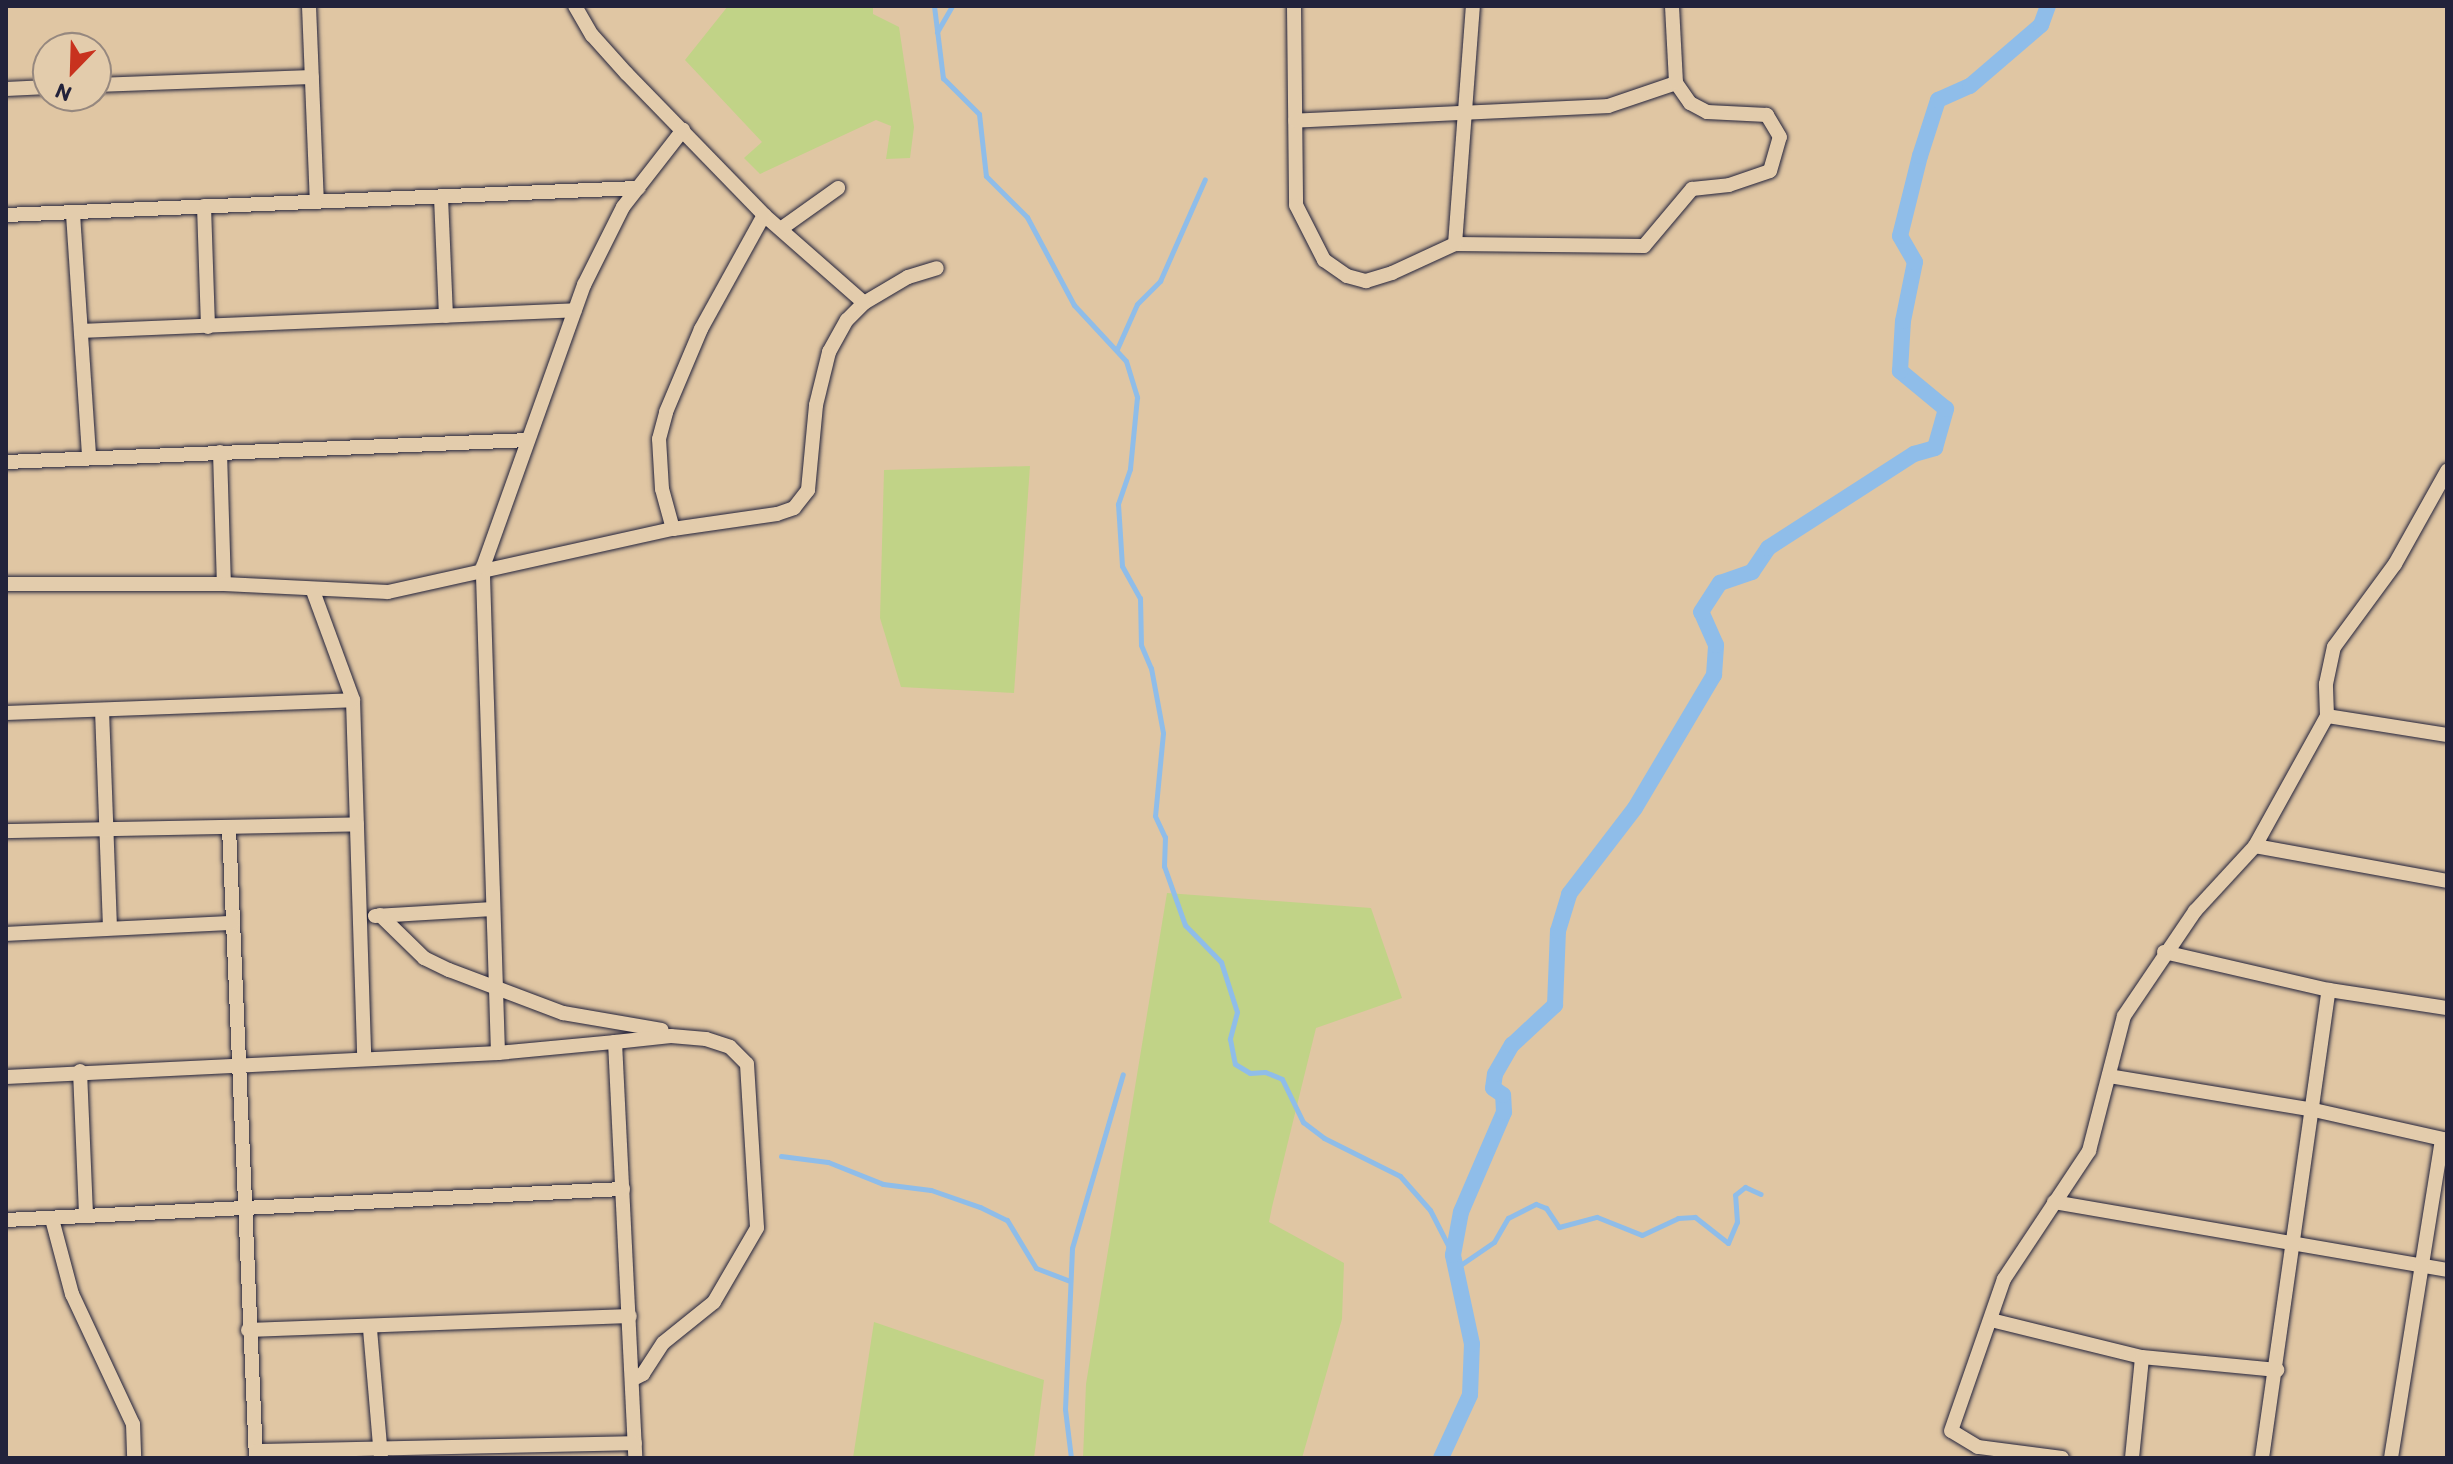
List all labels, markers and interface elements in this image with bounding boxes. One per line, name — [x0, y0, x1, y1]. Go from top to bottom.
north arrow — [32, 32, 112, 112]
text: N — [51, 77, 75, 108]

